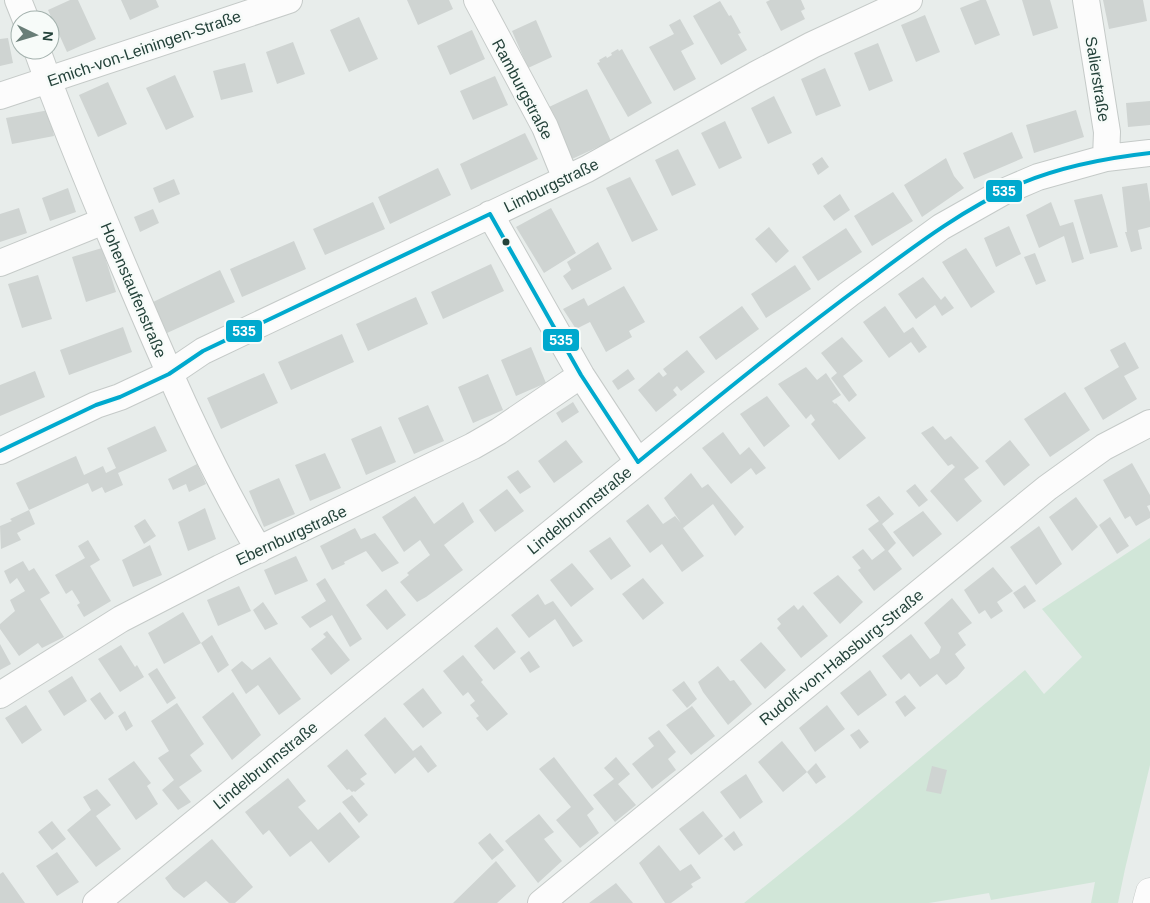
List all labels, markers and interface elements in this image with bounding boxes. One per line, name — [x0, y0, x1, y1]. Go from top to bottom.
street label: Emich-von-Leiningen-Straße — [45, 7, 243, 90]
north arrow — [10, 10, 60, 60]
text: N — [40, 30, 56, 42]
street label: Salierstraße — [1082, 35, 1113, 123]
street label: Ramburgstraße — [489, 36, 556, 142]
street label: Limburgstraße — [501, 155, 601, 216]
line badge: 535 — [985, 179, 1023, 203]
text: 535 — [992, 183, 1016, 199]
street label: Hohenstaufenstraße — [97, 220, 170, 360]
unlabelled marker — [501, 237, 511, 247]
line badge: 535 — [225, 319, 263, 343]
text: 535 — [232, 323, 256, 339]
line badge: 535 — [542, 328, 580, 352]
text: 535 — [549, 332, 573, 348]
street label: Lindelbrunnstraße — [524, 463, 635, 558]
street label: Ebernburgstraße — [233, 502, 349, 569]
street label: Rudolf-von-Habsburg-Straße — [756, 586, 927, 729]
street label: Lindelbrunnstraße — [210, 718, 321, 813]

